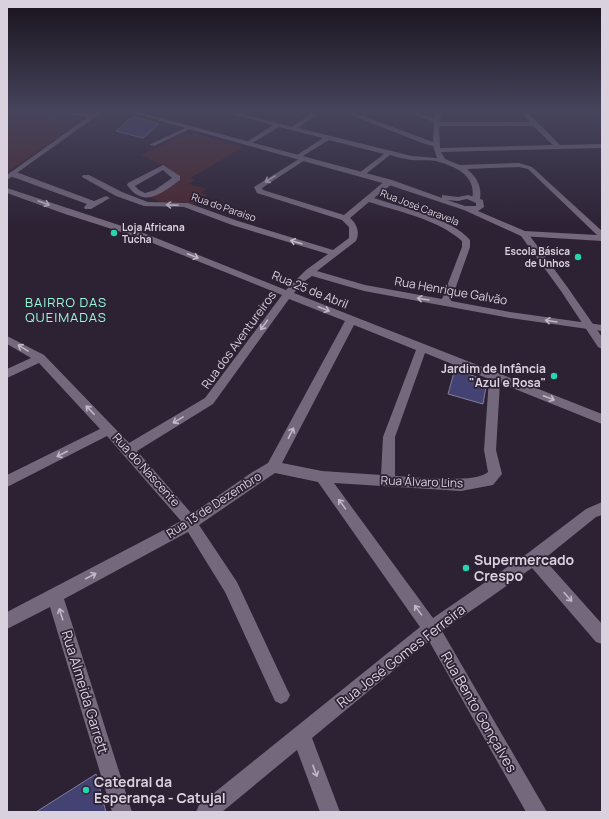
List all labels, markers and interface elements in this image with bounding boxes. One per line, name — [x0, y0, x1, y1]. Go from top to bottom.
one-way arrow — [265, 175, 276, 183]
street label: Rua José Caravela — [379, 186, 461, 228]
street label: Rua do Paraíso — [190, 189, 258, 225]
one-way arrow — [37, 199, 49, 207]
one-way arrow — [166, 201, 179, 209]
place label: Loja Africana Tucha — [122, 220, 185, 246]
marker: Loja Africana Tucha — [109, 228, 119, 238]
one-way arrow — [290, 238, 303, 245]
place label: Escola Básica de Unhos — [505, 244, 571, 270]
one-way arrow — [186, 252, 198, 260]
marker: Escola Básica de Unhos — [573, 252, 583, 262]
street label: Rua 25 de Abril — [269, 266, 351, 313]
street label: Rua Henrique Galvão — [393, 272, 509, 309]
street label: Rua dos Aventureiros — [197, 287, 280, 392]
district label: BAIRRO DAS QUEIMADAS — [25, 293, 107, 326]
one-way arrow — [417, 295, 430, 303]
one-way arrow — [318, 306, 330, 314]
one-way arrow — [545, 317, 558, 325]
one-way arrow — [260, 319, 268, 330]
one-way arrow — [17, 344, 29, 352]
place label: Jardim de Infância "Azul e Rosa" — [441, 360, 546, 391]
marker: Jardim de Infância "Azul e Rosa" — [549, 371, 559, 381]
one-way arrow — [543, 395, 555, 403]
one-way arrow — [85, 405, 95, 415]
one-way arrow — [172, 416, 184, 424]
one-way arrow — [287, 427, 295, 439]
street label: Rua do Nascente — [109, 429, 184, 510]
one-way arrow — [56, 451, 68, 458]
street label: Rua 13 de Dezembro — [163, 467, 265, 542]
street label: Rua Álvaro Lins — [380, 472, 464, 491]
one-way arrow — [338, 499, 346, 510]
place label: Supermercado Crespo — [474, 550, 575, 585]
marker: Supermercado Crespo — [461, 563, 471, 573]
one-way arrow — [85, 572, 97, 580]
one-way arrow — [563, 592, 572, 602]
street label: Rua José Gomes Ferreira — [333, 599, 469, 712]
one-way arrow — [414, 604, 422, 615]
one-way arrow — [57, 608, 64, 621]
street label: Rua Almeida Garrett — [58, 628, 113, 756]
street label: Rua Bento Gonçalves — [437, 648, 522, 776]
one-way arrow — [312, 764, 319, 777]
place label: Catedral da Esperança - Catujal — [94, 772, 226, 807]
marker: Catedral da Esperança - Catujal — [81, 785, 91, 795]

